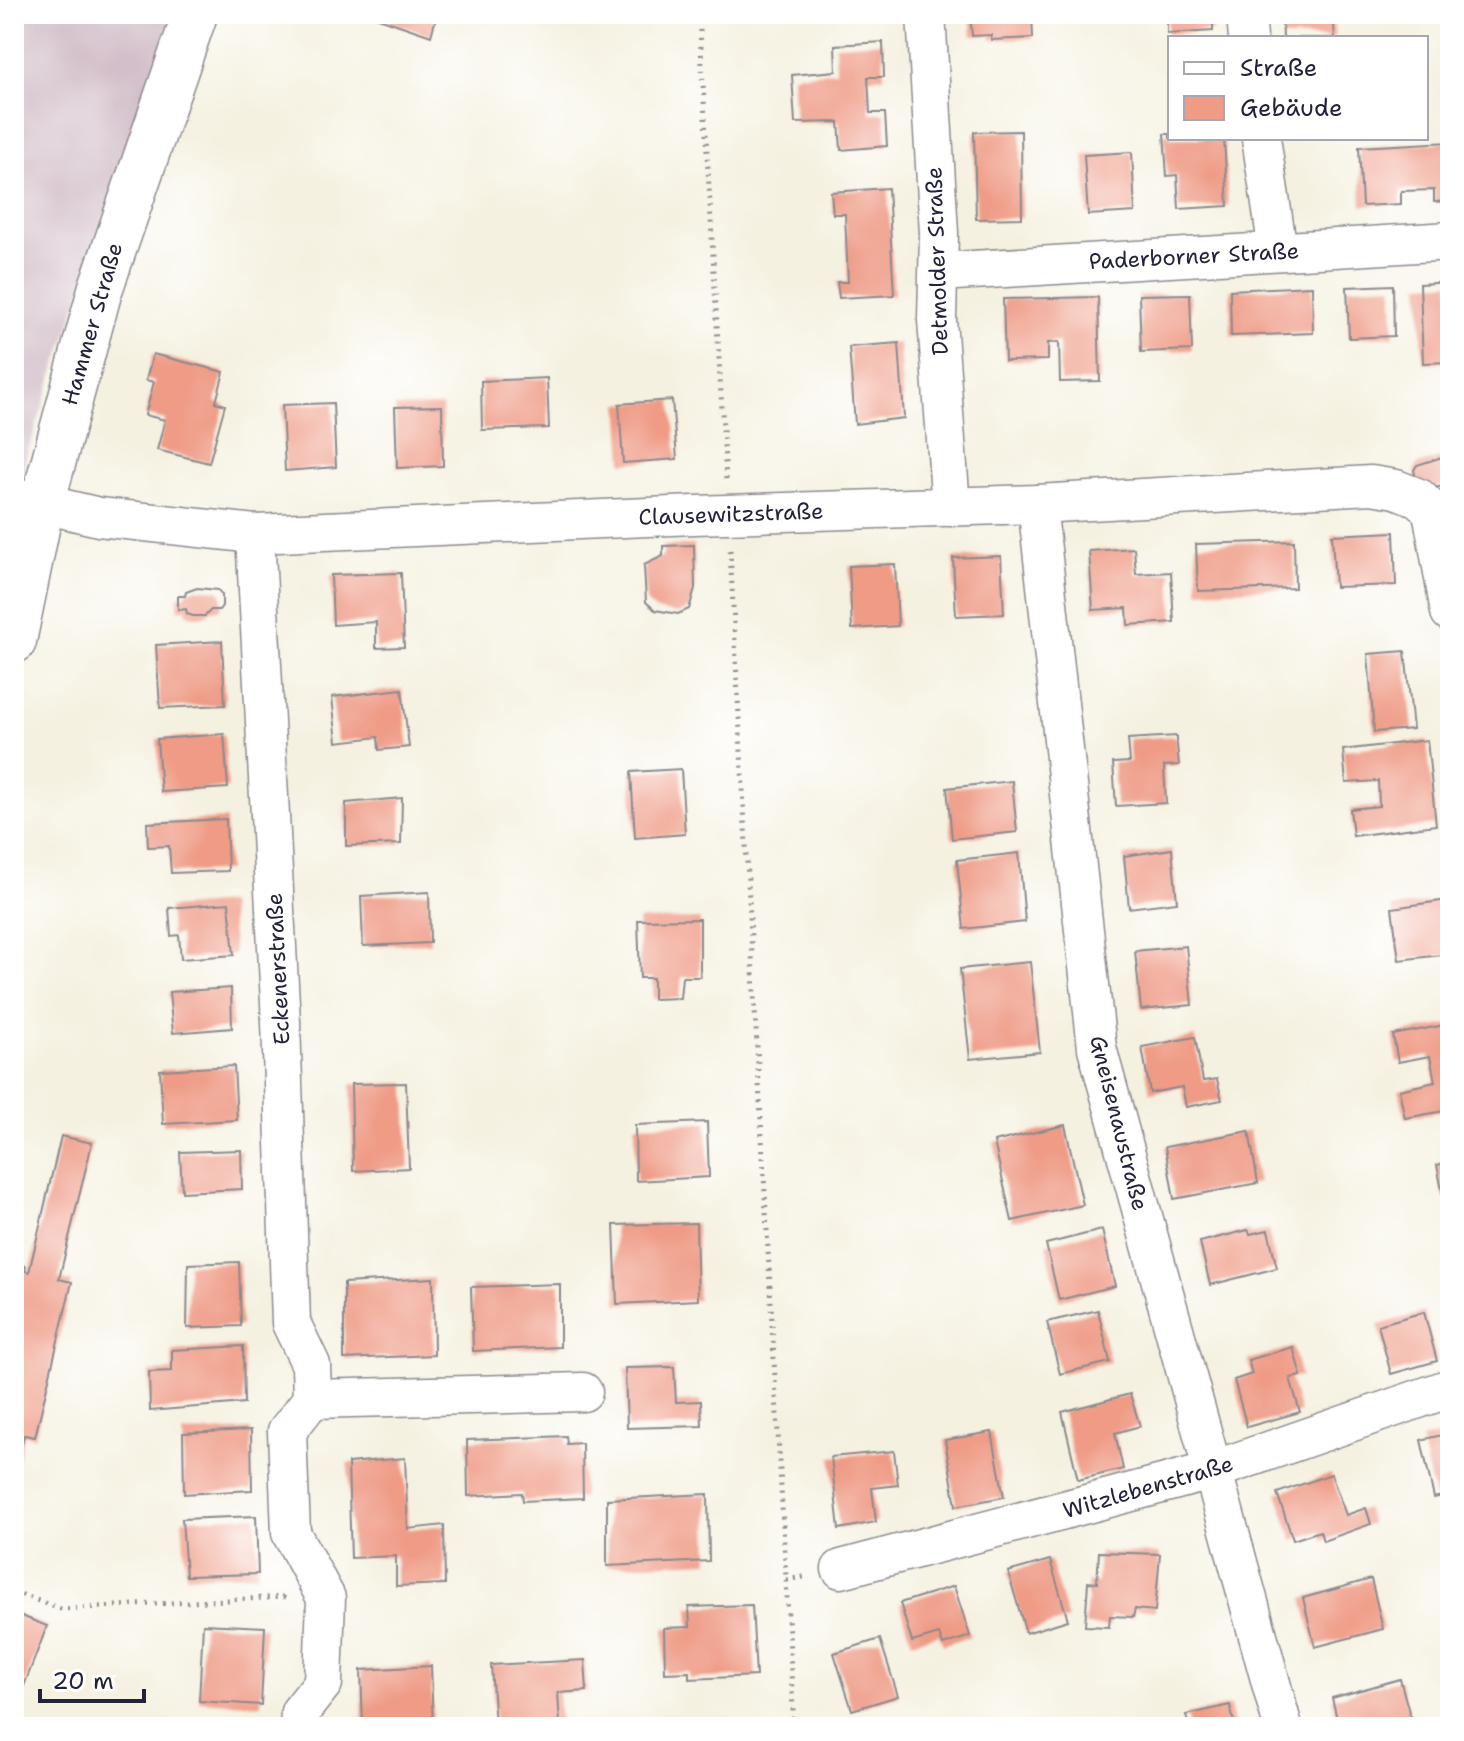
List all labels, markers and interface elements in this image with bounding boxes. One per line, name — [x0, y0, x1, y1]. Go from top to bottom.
legend — [1168, 36, 1428, 140]
text: Straße — [1240, 52, 1317, 84]
text: Gebäude — [1240, 92, 1342, 124]
street label: Detmolder Straße — [919, 166, 955, 356]
street label: Paderborner Straße — [1088, 236, 1300, 276]
street label: Hammer Straße — [55, 239, 129, 409]
street label: Clausewitzstraße — [638, 496, 824, 532]
street label: Eckenerstraße — [260, 892, 296, 1046]
street label: Gneisenaustraße — [1083, 1033, 1155, 1213]
street label: Witzlebenstraße — [1060, 1449, 1236, 1525]
scale bar — [40, 1653, 144, 1703]
text: 20 m — [52, 1665, 114, 1697]

